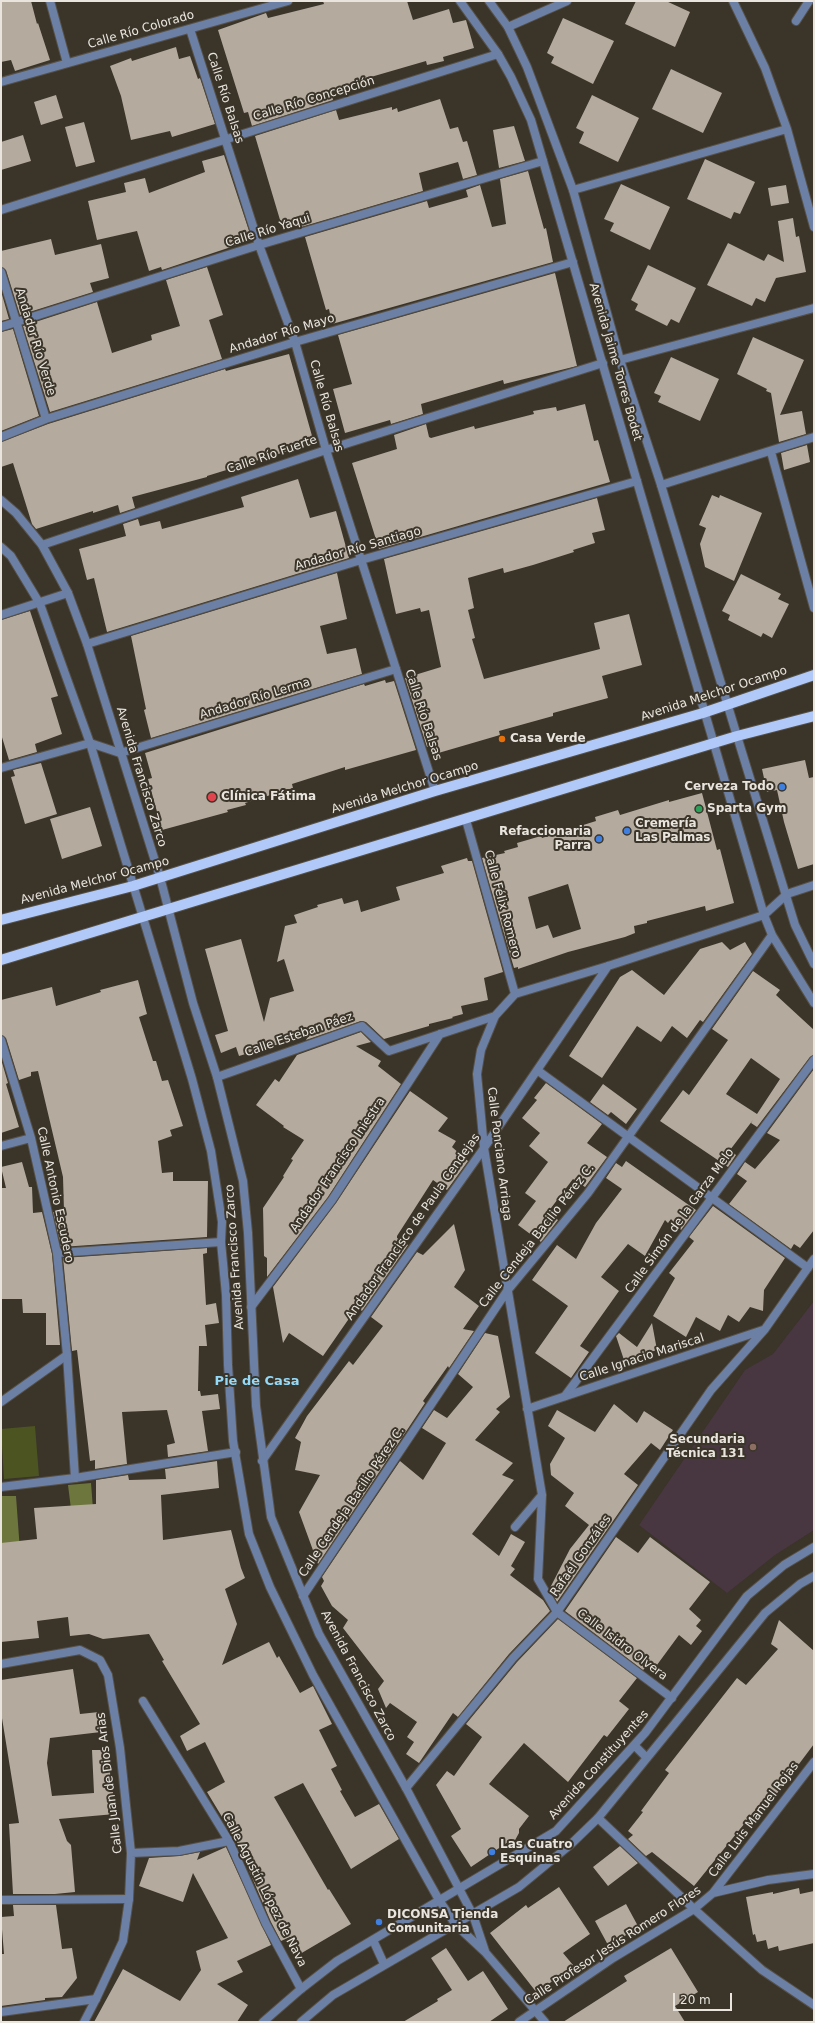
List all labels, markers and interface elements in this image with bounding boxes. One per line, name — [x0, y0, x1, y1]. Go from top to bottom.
street label: Calle Río Colorado — [86, 8, 196, 52]
street label: Calle Río Balsas — [203, 51, 247, 145]
street label: Calle Río Concepción — [252, 74, 376, 124]
street label: Calle Río Yaqui — [224, 211, 312, 251]
street label: Avenida Jaime Torres Bodet — [586, 281, 644, 443]
street label: Andador Río Verde — [12, 286, 58, 398]
street label: Andador Río Mayo — [228, 311, 336, 357]
street label: Calle Río Balsas — [306, 358, 346, 454]
street label: Calle Río Fuerte — [225, 433, 319, 477]
street label: Andador Río Santiago — [293, 524, 423, 574]
street label: Avenida Melchor Ocampo — [639, 663, 789, 725]
street label: Calle Río Balsas — [401, 668, 445, 762]
street label: Andador Río Lerma — [198, 675, 312, 723]
street label: Avenida Francisco Zarco — [113, 705, 169, 849]
place label: Casa Verde — [510, 732, 586, 746]
marker: Casa Verde — [497, 734, 507, 744]
street label: Avenida Melchor Ocampo — [330, 759, 480, 817]
place label: Cerveza Todo — [684, 780, 774, 794]
marker: Cerveza Todo — [777, 782, 787, 792]
place label: Clínica Fátima — [221, 790, 316, 804]
marker: Clínica Fátima — [206, 791, 218, 803]
place label: Sparta Gym — [707, 802, 786, 816]
marker: Sparta Gym — [694, 804, 704, 814]
place label: Cremería Las Palmas — [635, 817, 710, 845]
place label: Refaccionaria Parra — [499, 825, 591, 853]
marker: Cremería Las Palmas — [622, 826, 632, 836]
marker: Refaccionaria Parra — [594, 834, 604, 844]
street label: Calle Félix Romero — [481, 849, 523, 959]
street label: Avenida Melchor Ocampo — [19, 854, 171, 908]
street label: Calle Esteban Páez — [243, 1010, 355, 1060]
street label: Calle Ponciano Arriaga — [484, 1086, 514, 1222]
street label: Andador Francisco Iniestra — [287, 1095, 389, 1235]
street label: Calle Antonio Escudero — [34, 1126, 76, 1264]
street label: Andador Francisco de Paula Cendejas — [343, 1131, 483, 1323]
street label: Calle Simón de la Garza Melo — [623, 1146, 737, 1296]
street label: Calle Cendeja Bacilio Pérez C. — [476, 1161, 598, 1311]
street label: Avenida Francisco Zarco — [223, 1184, 247, 1330]
street label: Calle Ignacio Mariscal — [578, 1331, 706, 1385]
district label: Pie de Casa — [215, 1374, 299, 1390]
street label: Calle Cendeja Bacilio Pérez C. — [296, 1424, 408, 1580]
place label: Secundaria Técnica 131 — [666, 1433, 745, 1461]
marker: Secundaria Técnica 131 — [748, 1442, 758, 1452]
street label: Rafaél Gonzáles — [547, 1512, 615, 1600]
street label: Calle Isidro Olvera — [574, 1606, 670, 1684]
street label: Avenida Francisco Zarco — [317, 1608, 399, 1744]
street label: Avenida Constituyentes — [546, 1707, 652, 1823]
street label: Calle Juan de Dios Arias — [94, 1711, 126, 1855]
street label: Calle Luis Manuel Rojas — [706, 1760, 802, 1880]
street label: Calle Agustín López de Nava — [219, 1810, 309, 1970]
place label: Las Cuatro Esquinas — [500, 1838, 572, 1866]
marker: Las Cuatro Esquinas — [487, 1847, 497, 1857]
street label: Calle Profesor Jesús Romero Flores — [522, 1883, 704, 2009]
place label: DICONSA Tienda Comunitaria — [387, 1908, 498, 1936]
marker: DICONSA Tienda Comunitaria — [374, 1917, 384, 1927]
scale bar — [675, 1985, 734, 2011]
text: 20 m — [680, 1993, 711, 2007]

